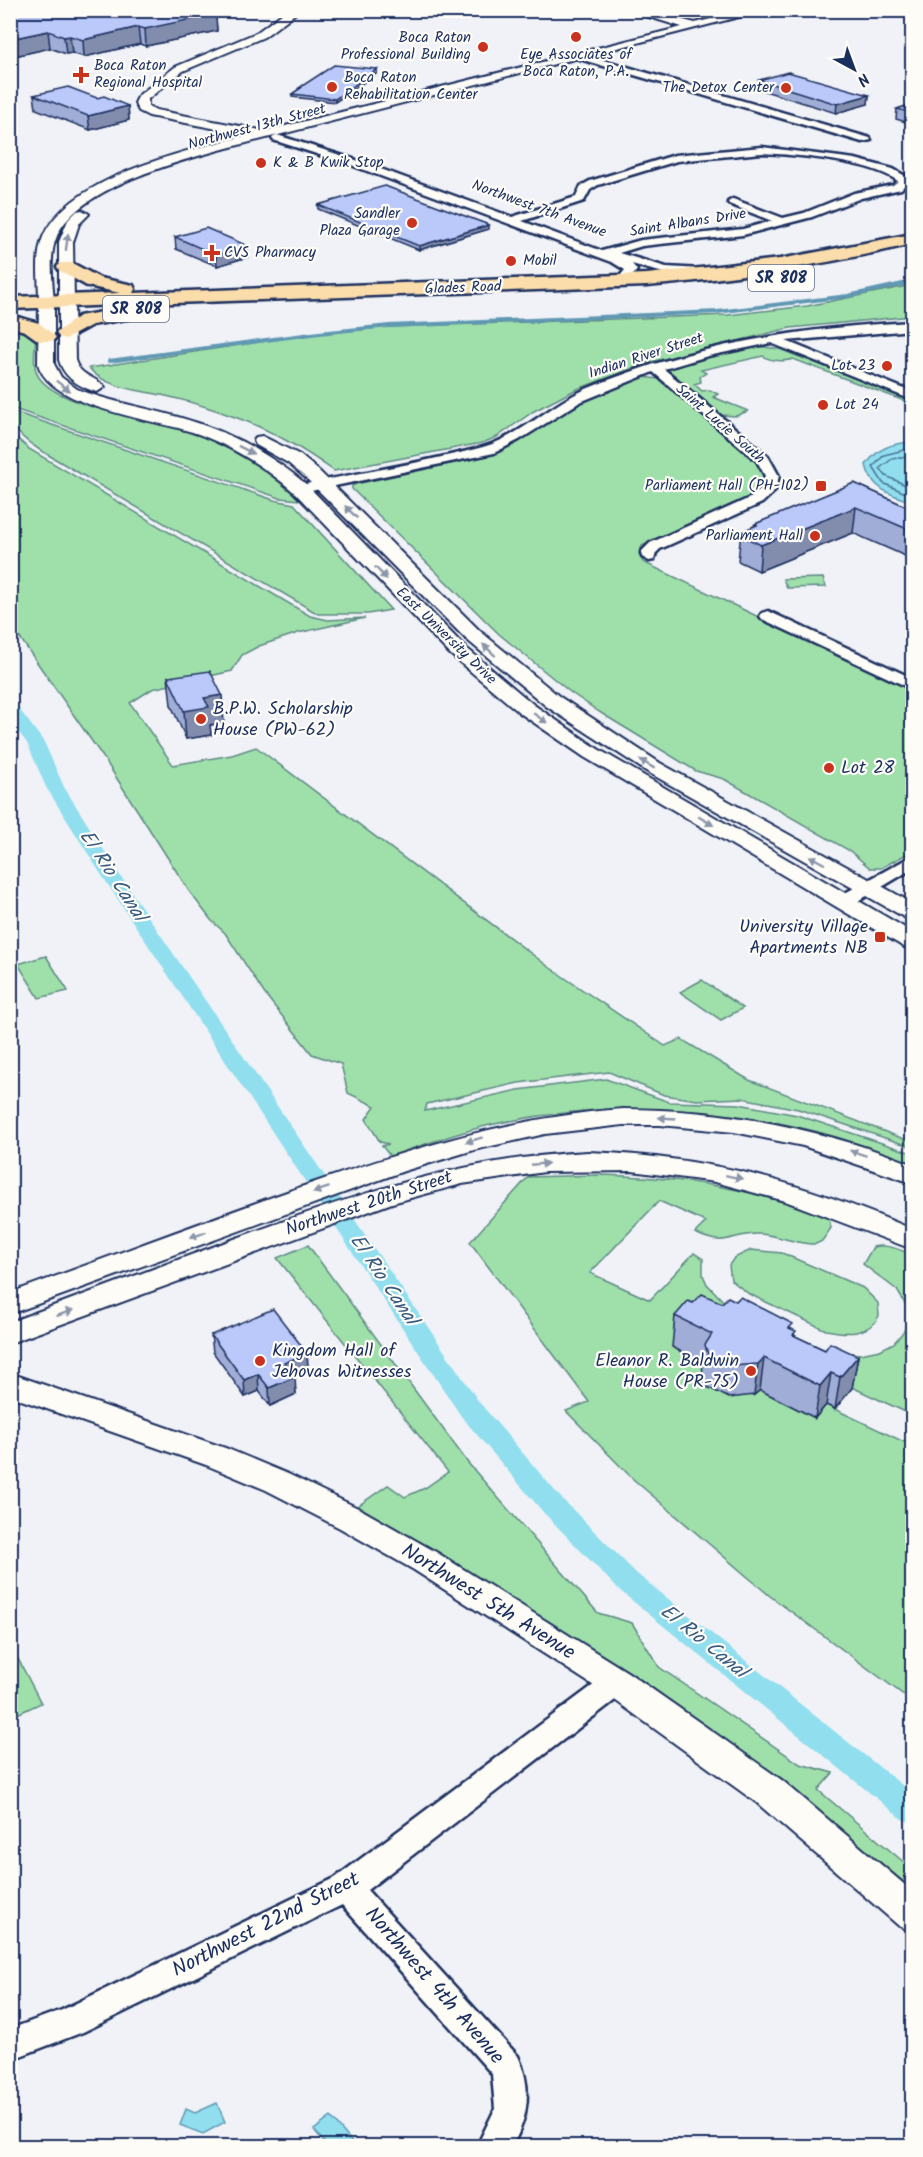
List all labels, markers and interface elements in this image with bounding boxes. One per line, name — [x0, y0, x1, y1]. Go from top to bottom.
place label: Boca Raton Professional Building — [341, 26, 471, 67]
marker: Eye Associates of Boca Raton, P.A. — [569, 30, 583, 44]
north arrow — [824, 39, 884, 99]
marker: Boca Raton Professional Building — [476, 40, 490, 54]
place label: Eye Associates of Boca Raton, P.A. — [520, 43, 633, 84]
place label: Boca Raton Regional Hospital — [94, 54, 203, 95]
marker: Boca Raton Regional Hospital — [72, 66, 90, 84]
place label: Boca Raton Rehabilitation Center — [344, 66, 479, 107]
text: N — [851, 66, 875, 92]
place label: The Detox Center — [662, 76, 775, 100]
marker: Boca Raton Rehabilitation Center — [325, 80, 339, 94]
marker: The Detox Center — [779, 81, 793, 95]
street label: Northwest 13th Street — [185, 97, 329, 157]
place label: K & B Kwik Stop — [273, 151, 383, 175]
marker: K & B Kwik Stop — [254, 156, 268, 170]
street label: Northwest 7th Avenue — [468, 173, 610, 245]
place label: Sandler Plaza Garage — [319, 202, 401, 243]
street label: Saint Albans Drive — [628, 202, 748, 244]
marker: Sandler Plaza Garage — [405, 216, 419, 230]
one-way arrow — [63, 232, 72, 251]
place label: CVS Pharmacy — [224, 241, 317, 265]
marker: CVS Pharmacy — [205, 246, 219, 260]
place label: Mobil — [523, 249, 557, 273]
marker: Mobil — [504, 254, 518, 268]
road number: SR 808 — [748, 265, 814, 291]
street label: Glades Road — [424, 275, 502, 301]
road number: SR 808 — [103, 296, 169, 322]
street label: Indian River Street — [586, 326, 707, 386]
place label: Lot 23 — [831, 354, 875, 378]
marker: Lot 23 — [880, 359, 894, 373]
street label: Saint Lucie South — [670, 378, 770, 470]
one-way arrow — [54, 380, 70, 392]
place label: Lot 24 — [835, 393, 879, 417]
marker: Lot 24 — [816, 398, 830, 412]
one-way arrow — [237, 445, 254, 455]
place label: Parliament Hall (PH-102) — [645, 474, 809, 498]
marker: Parliament Hall (PH-102) — [814, 479, 828, 493]
one-way arrow — [344, 506, 358, 520]
place label: Parliament Hall — [706, 524, 803, 548]
marker: Parliament Hall — [808, 529, 822, 543]
one-way arrow — [374, 565, 388, 579]
street label: East University Drive — [390, 581, 502, 691]
one-way arrow — [483, 643, 497, 657]
place label: B.P.W. Scholarship House (PW-62) — [213, 695, 353, 745]
marker: B.P.W. Scholarship House (PW-62) — [194, 712, 208, 726]
one-way arrow — [532, 712, 548, 724]
place label: Lot 28 — [841, 754, 895, 783]
one-way arrow — [639, 758, 655, 769]
marker: Lot 28 — [822, 761, 836, 775]
one-way arrow — [698, 816, 714, 827]
water label: El Rio Canal — [70, 823, 156, 932]
one-way arrow — [808, 855, 825, 865]
place label: University Village Apartments NB — [739, 913, 868, 963]
marker: University Village Apartments NB — [873, 930, 887, 944]
one-way arrow — [657, 1114, 676, 1123]
one-way arrow — [465, 1136, 483, 1145]
one-way arrow — [849, 1148, 867, 1158]
one-way arrow — [530, 1159, 549, 1169]
street label: Northwest 20th Street — [282, 1163, 457, 1245]
one-way arrow — [724, 1173, 743, 1183]
one-way arrow — [312, 1185, 330, 1195]
water label: El Rio Canal — [341, 1228, 428, 1336]
one-way arrow — [189, 1230, 207, 1240]
one-way arrow — [56, 1307, 74, 1317]
place label: Kingdom Hall of Jehovas Witnesses — [272, 1337, 412, 1387]
place label: Eleanor R. Baldwin House (PR-75) — [595, 1347, 739, 1397]
marker: Kingdom Hall of Jehovas Witnesses — [253, 1354, 267, 1368]
marker: Eleanor R. Baldwin House (PR-75) — [744, 1364, 758, 1378]
street label: Northwest 5th Avenue — [394, 1535, 582, 1669]
water label: El Rio Canal — [652, 1597, 757, 1690]
street label: Northwest 22nd Street — [166, 1863, 366, 1987]
street label: Northwest 4th Avenue — [356, 1900, 513, 2073]

